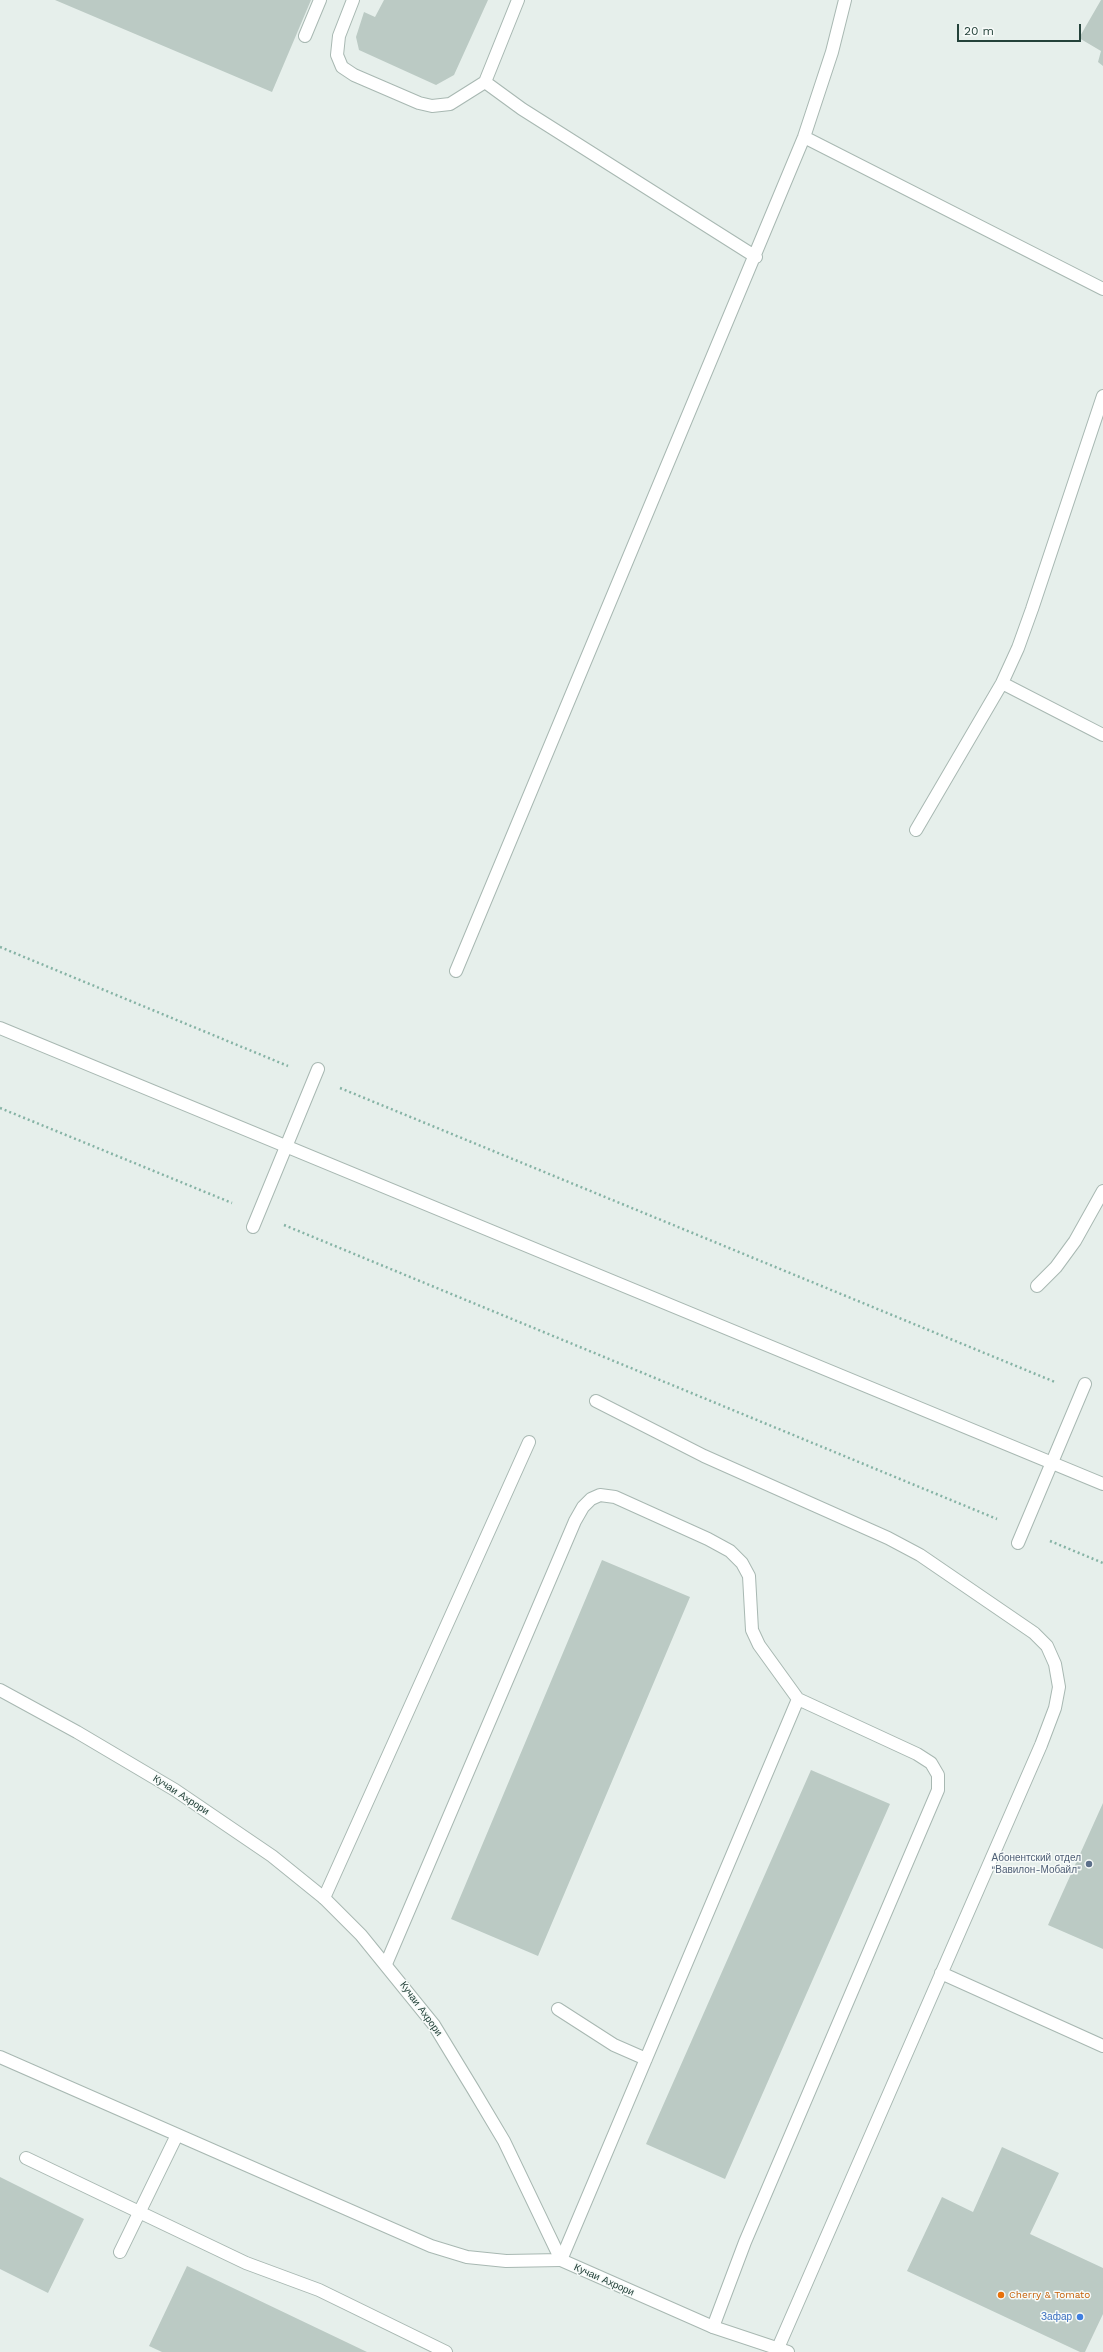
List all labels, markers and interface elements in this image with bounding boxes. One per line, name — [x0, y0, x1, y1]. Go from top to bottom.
scale bar — [959, 16, 1083, 42]
text: 20 m — [964, 24, 994, 38]
street label: Кучаи Ахрори — [151, 1772, 211, 1818]
place label: Абонентский отдел "Вавилон-Мобайл" — [991, 1852, 1081, 1876]
marker: Абонентский отдел "Вавилон-Мобайл" — [1084, 1859, 1094, 1869]
street label: Кучаи Ахрори — [397, 1979, 445, 2039]
street label: Кучаи Ахрори — [572, 2261, 636, 2299]
place label: Cherry & Tomato — [1009, 2289, 1090, 2301]
marker: Cherry & Tomato — [996, 2290, 1006, 2300]
place label: Зафар — [1041, 2311, 1072, 2323]
marker: Зафар — [1075, 2312, 1085, 2322]

